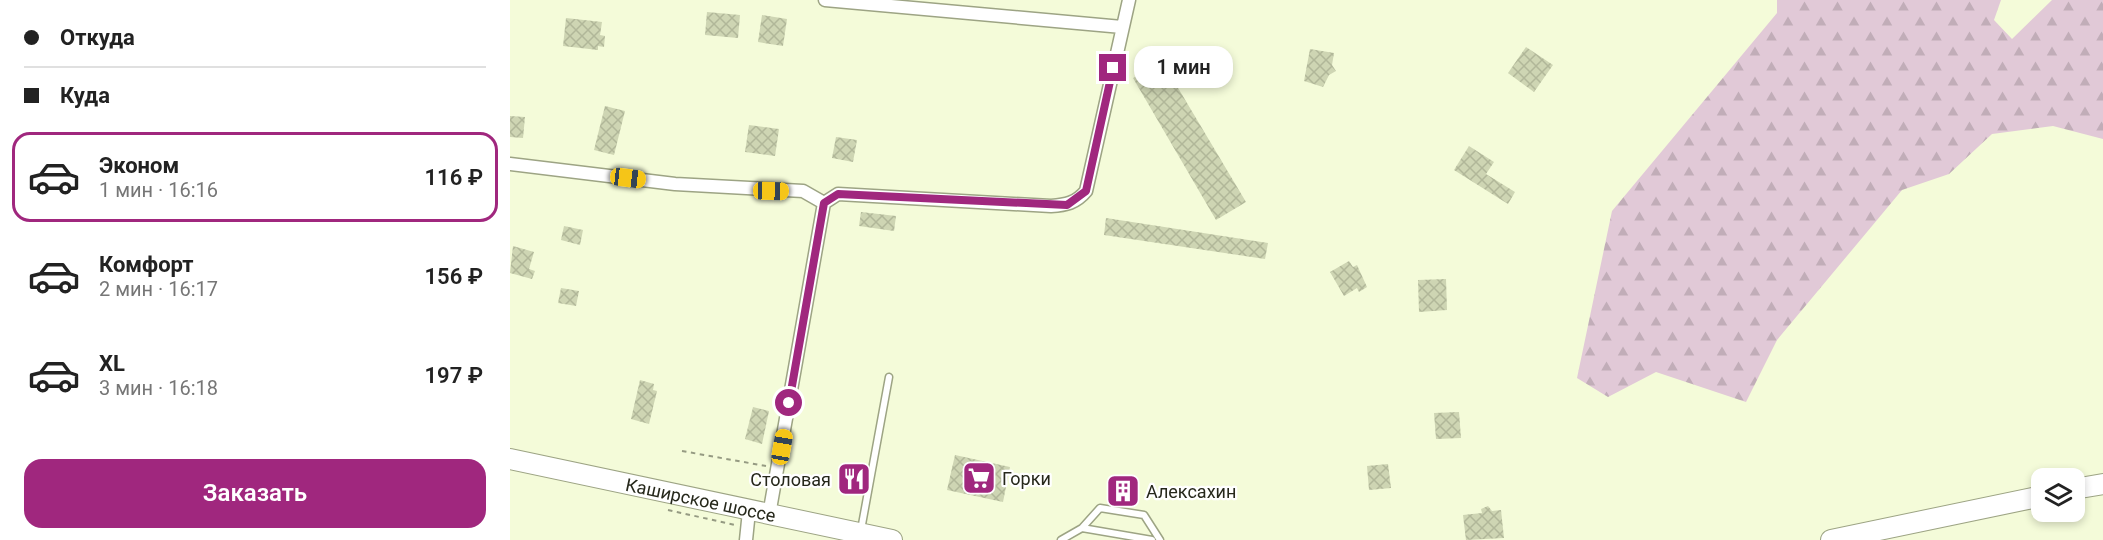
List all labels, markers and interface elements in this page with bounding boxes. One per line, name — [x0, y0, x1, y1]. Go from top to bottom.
text: Откуда — [60, 25, 135, 50]
callout: 1 мин — [1134, 47, 1233, 89]
route end — [1099, 54, 1126, 81]
text: 1 мин — [1156, 55, 1211, 79]
text: Куда — [60, 83, 110, 108]
icon: car — [27, 150, 81, 204]
text: Эконом — [99, 153, 179, 178]
text: 116 ₽ — [425, 165, 483, 190]
car — [609, 167, 647, 189]
text: 1 мин · 16:16 — [99, 178, 218, 202]
car — [753, 182, 789, 200]
icon: car — [27, 249, 81, 303]
text: Комфорт — [99, 252, 194, 277]
text: 156 ₽ — [425, 264, 483, 289]
text: 2 мин · 16:17 — [99, 277, 218, 301]
icon: car — [27, 348, 81, 402]
text: XL — [99, 351, 125, 376]
text: 197 ₽ — [425, 363, 483, 388]
text: 3 мин · 16:18 — [99, 376, 218, 400]
route start — [775, 389, 802, 416]
car — [770, 428, 794, 466]
button: Заказать — [24, 459, 486, 528]
supermarket icon: Горки — [961, 460, 997, 496]
restaurant icon: Столовая — [836, 461, 872, 497]
place label: Горки — [1002, 468, 1051, 489]
map controls — [2031, 468, 2085, 522]
button: layers — [2031, 468, 2085, 522]
place label: Столовая — [750, 469, 831, 490]
street label: Каширское шоссе — [624, 473, 778, 526]
building icon: Алексахин — [1105, 473, 1141, 509]
place label: Алексахин — [1146, 481, 1236, 502]

